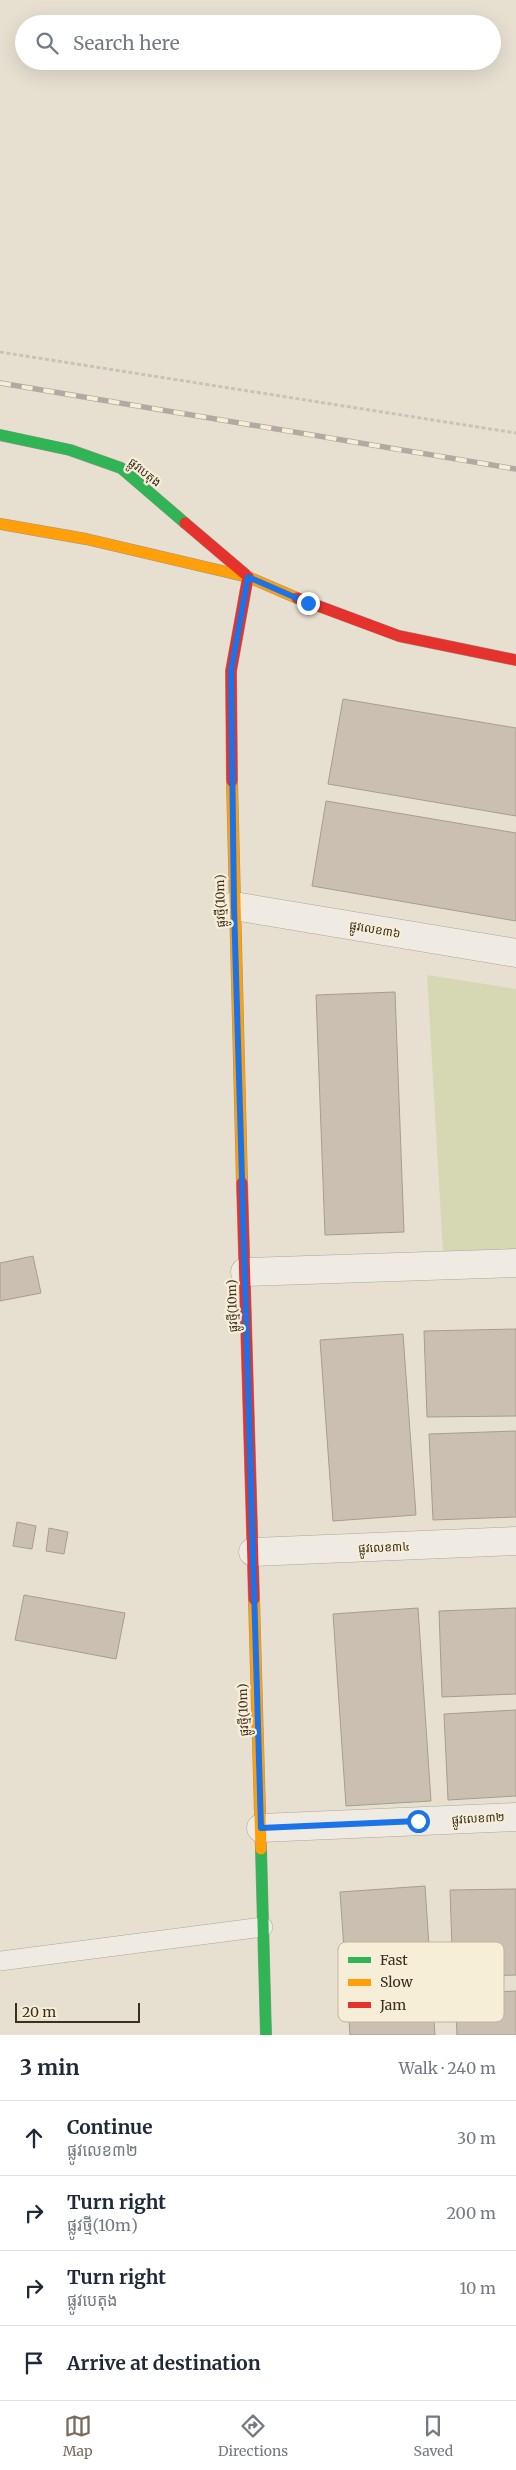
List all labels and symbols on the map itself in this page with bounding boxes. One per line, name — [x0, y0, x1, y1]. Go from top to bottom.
street label: ផ្លូវបេតុង — [123, 454, 164, 493]
route end — [297, 592, 320, 615]
street label: ផ្លូវថ្មី(10m) — [212, 874, 232, 928]
street label: ផ្លូវលេខ៣៦ — [348, 917, 402, 944]
street label: ផ្លូវថ្មី(10m) — [224, 1279, 244, 1333]
street label: ផ្លូវលេខ៣៤ — [358, 1539, 410, 1559]
street label: ផ្លូវថ្មី(10m) — [235, 1683, 255, 1737]
street label: ផ្លូវលេខ៣២ — [451, 1809, 505, 1830]
route start — [407, 1810, 430, 1833]
legend — [338, 1942, 504, 2022]
text: Fast — [380, 1951, 408, 1969]
text: Slow — [380, 1973, 413, 1991]
text: Jam — [379, 1996, 406, 2014]
scale bar — [15, 2000, 140, 2023]

